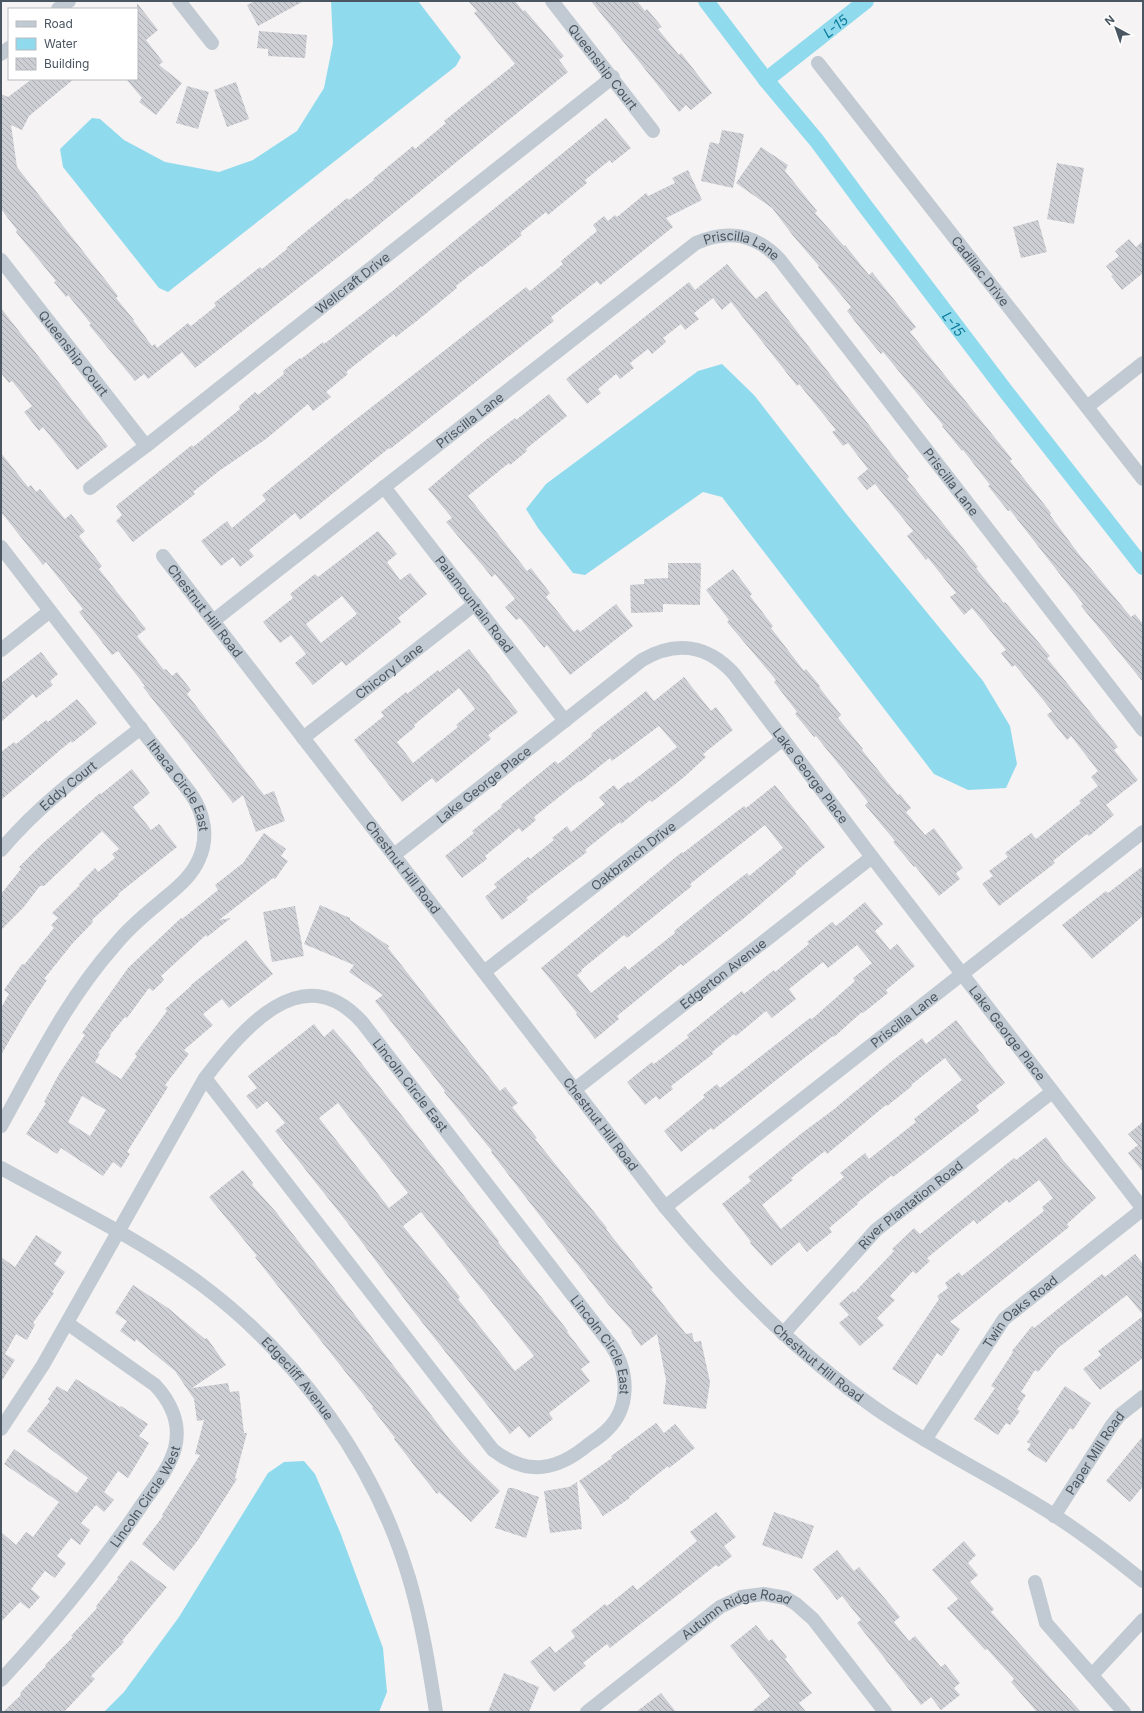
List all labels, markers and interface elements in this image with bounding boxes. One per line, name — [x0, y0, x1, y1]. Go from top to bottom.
legend — [8, 8, 138, 80]
north arrow — [1096, 8, 1136, 48]
water label: L-15 — [819, 10, 851, 41]
text: N — [1102, 12, 1117, 28]
text: Road — [44, 16, 73, 31]
street label: Queenship Court — [565, 20, 641, 113]
text: Water — [44, 36, 78, 51]
text: Building — [44, 56, 89, 71]
street label: Priscilla Lane — [701, 227, 783, 263]
street label: Cadillac Drive — [948, 233, 1013, 309]
street label: Wellcraft Drive — [312, 249, 393, 317]
street label: Queenship Court — [35, 307, 112, 399]
water label: L-15 — [939, 307, 970, 340]
street label: Priscilla Lane — [433, 389, 507, 451]
street label: Priscilla Lane — [920, 445, 982, 519]
street label: Palamountain Road — [432, 552, 517, 656]
street label: Chestnut Hill Road — [164, 561, 246, 660]
street label: Chicory Lane — [352, 640, 426, 702]
street label: Lake George Place — [770, 725, 852, 827]
street label: Ithaca Circle East — [144, 736, 212, 832]
street label: Lake George Place — [433, 743, 534, 827]
street label: Eddy Court — [36, 757, 100, 814]
street label: Chestnut Hill Road — [362, 817, 444, 917]
street label: Oakbranch Drive — [587, 818, 679, 894]
street label: Edgerton Avenue — [676, 935, 769, 1012]
street label: Lake George Place — [966, 982, 1049, 1084]
street label: Priscilla Lane — [867, 988, 941, 1051]
street label: Lincoln Circle East — [370, 1035, 452, 1135]
street label: Chestnut Hill Road — [560, 1074, 642, 1174]
street label: River Plantation Road — [855, 1157, 966, 1252]
street label: Twin Oaks Road — [979, 1272, 1061, 1351]
street label: Lincoln Circle East — [567, 1292, 633, 1395]
street label: Chestnut Hill Road — [770, 1320, 867, 1405]
street label: Edgecliff Avenue — [258, 1333, 337, 1423]
street label: Paper Mill Road — [1062, 1408, 1128, 1498]
street label: Lincoln Circle West — [107, 1444, 183, 1550]
street label: Autumn Ridge Road — [678, 1585, 795, 1643]

